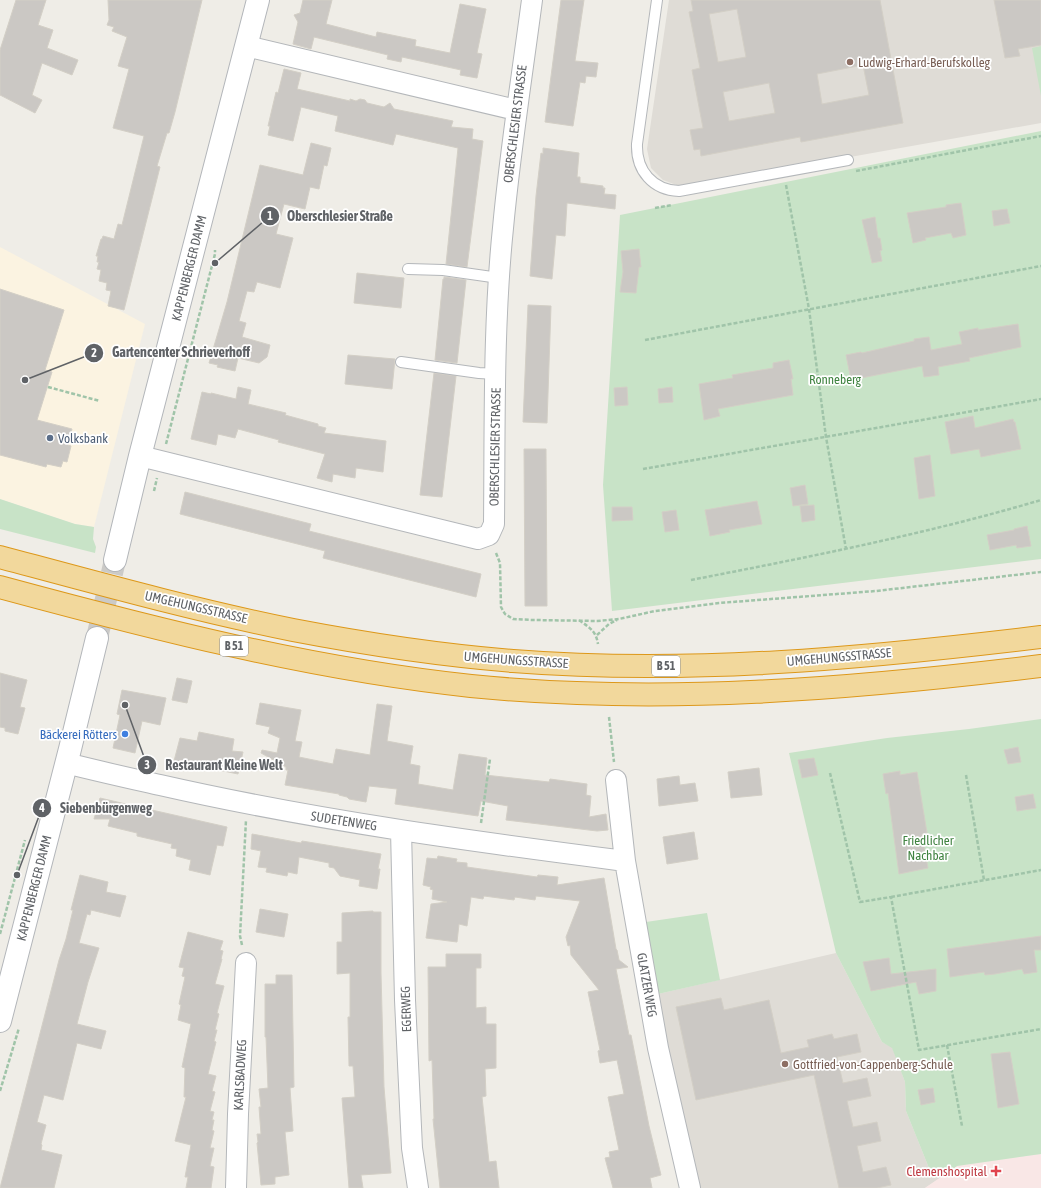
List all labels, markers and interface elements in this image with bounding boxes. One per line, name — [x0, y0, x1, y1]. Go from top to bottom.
place label: Ludwig-Erhard-Berufskolleg — [858, 55, 991, 70]
marker: Ludwig-Erhard-Berufskolleg — [845, 57, 855, 67]
street label: OBERSCHLESIER STRASSE — [500, 64, 530, 184]
callout: Oberschlesier Straße — [260, 203, 401, 229]
text: Oberschlesier Straße — [287, 208, 393, 224]
text: 1 — [267, 209, 273, 223]
street label: KAPPENBERGER DAMM — [169, 214, 209, 322]
callout: Gartencenter Schrieverhoff — [84, 340, 258, 366]
text: Gartencenter Schrieverhoff — [112, 344, 250, 360]
text: 2 — [91, 346, 97, 360]
park label: Ronneberg — [809, 372, 862, 387]
street label: OBERSCHLESIER STRASSE — [486, 387, 504, 506]
place label: Volksbank — [58, 431, 108, 446]
marker: Volksbank — [45, 433, 55, 443]
street label: UMGEHUNGSSTRASSE — [143, 588, 249, 626]
road number: B 51 — [220, 636, 248, 656]
street label: UMGEHUNGSSTRASSE — [786, 645, 892, 669]
street label: UMGEHUNGSSTRASSE — [463, 649, 569, 671]
road number: B 51 — [652, 656, 680, 676]
place label: Bäckerei Rötters — [40, 727, 117, 742]
marker: Bäckerei Rötters — [120, 729, 130, 739]
callout: Restaurant Kleine Welt — [137, 752, 291, 778]
text: Restaurant Kleine Welt — [165, 757, 283, 773]
text: 3 — [144, 758, 150, 772]
callout: Siebenbürgenweg — [32, 795, 160, 821]
text: Siebenbürgenweg — [60, 800, 153, 816]
text: 4 — [38, 801, 45, 815]
street label: SUDETENWEG — [310, 808, 378, 834]
park label: Friedlicher Nachbar — [902, 833, 954, 863]
street label: KAPPENBERGER DAMM — [14, 834, 54, 942]
street label: GLATZER WEG — [634, 952, 660, 1018]
street label: EGERWEG — [398, 986, 414, 1032]
street label: KARLSBADWEG — [231, 1039, 249, 1111]
place label: Gottfried-von-Cappenberg-Schule — [793, 1057, 953, 1072]
marker: Gottfried-von-Cappenberg-Schule — [780, 1059, 790, 1069]
place label: Clemenshospital — [906, 1164, 988, 1179]
marker: Clemenshospital — [990, 1165, 1002, 1177]

